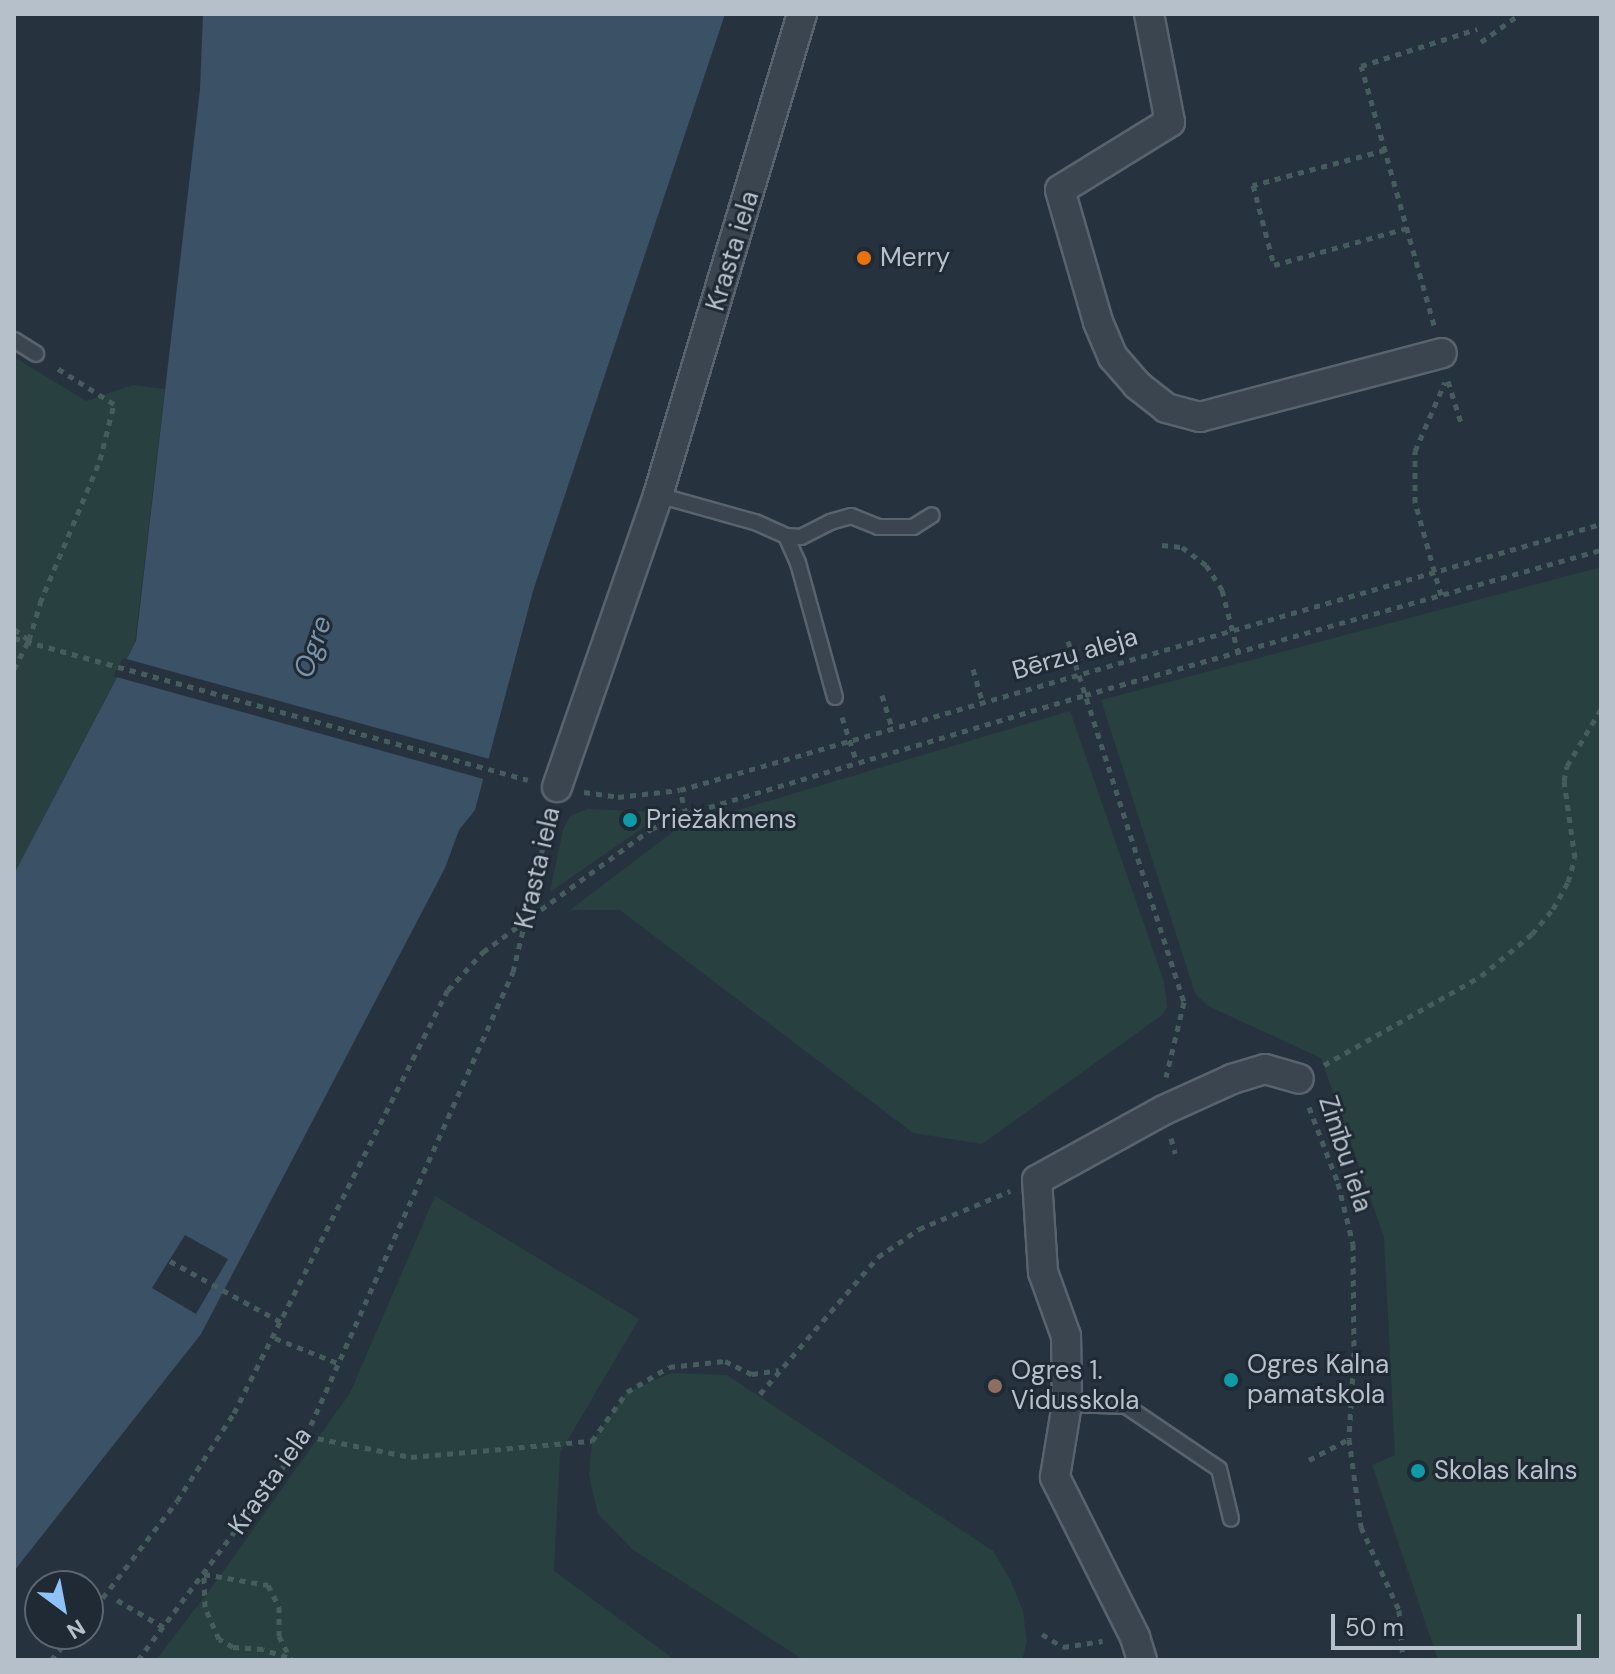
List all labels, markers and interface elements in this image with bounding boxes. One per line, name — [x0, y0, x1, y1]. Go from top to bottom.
street label: Krasta iela — [700, 187, 766, 315]
place label: Merry — [880, 242, 950, 274]
marker: Merry — [855, 249, 873, 267]
water label: Ogre — [287, 612, 339, 682]
street label: Bērzu aleja — [1009, 621, 1141, 687]
street label: Krasta iela — [509, 804, 567, 932]
place label: Priežakmens — [646, 804, 797, 836]
marker: Priežakmens — [621, 811, 639, 829]
street label: Zinību iela — [1312, 1092, 1378, 1216]
place label: Ogres Kalna pamatskola — [1247, 1349, 1389, 1410]
place label: Ogres 1. Vidusskola — [1011, 1355, 1139, 1416]
marker: Ogres Kalna pamatskola — [1222, 1371, 1240, 1389]
marker: Ogres 1. Vidusskola — [986, 1377, 1004, 1395]
street label: Krasta iela — [222, 1421, 318, 1541]
place label: Skolas kalns — [1434, 1455, 1577, 1487]
marker: Skolas kalns — [1409, 1462, 1427, 1480]
north arrow — [24, 1570, 104, 1650]
scale bar — [1335, 1598, 1585, 1648]
text: 50 m — [1345, 1612, 1404, 1643]
text: N — [61, 1613, 90, 1646]

